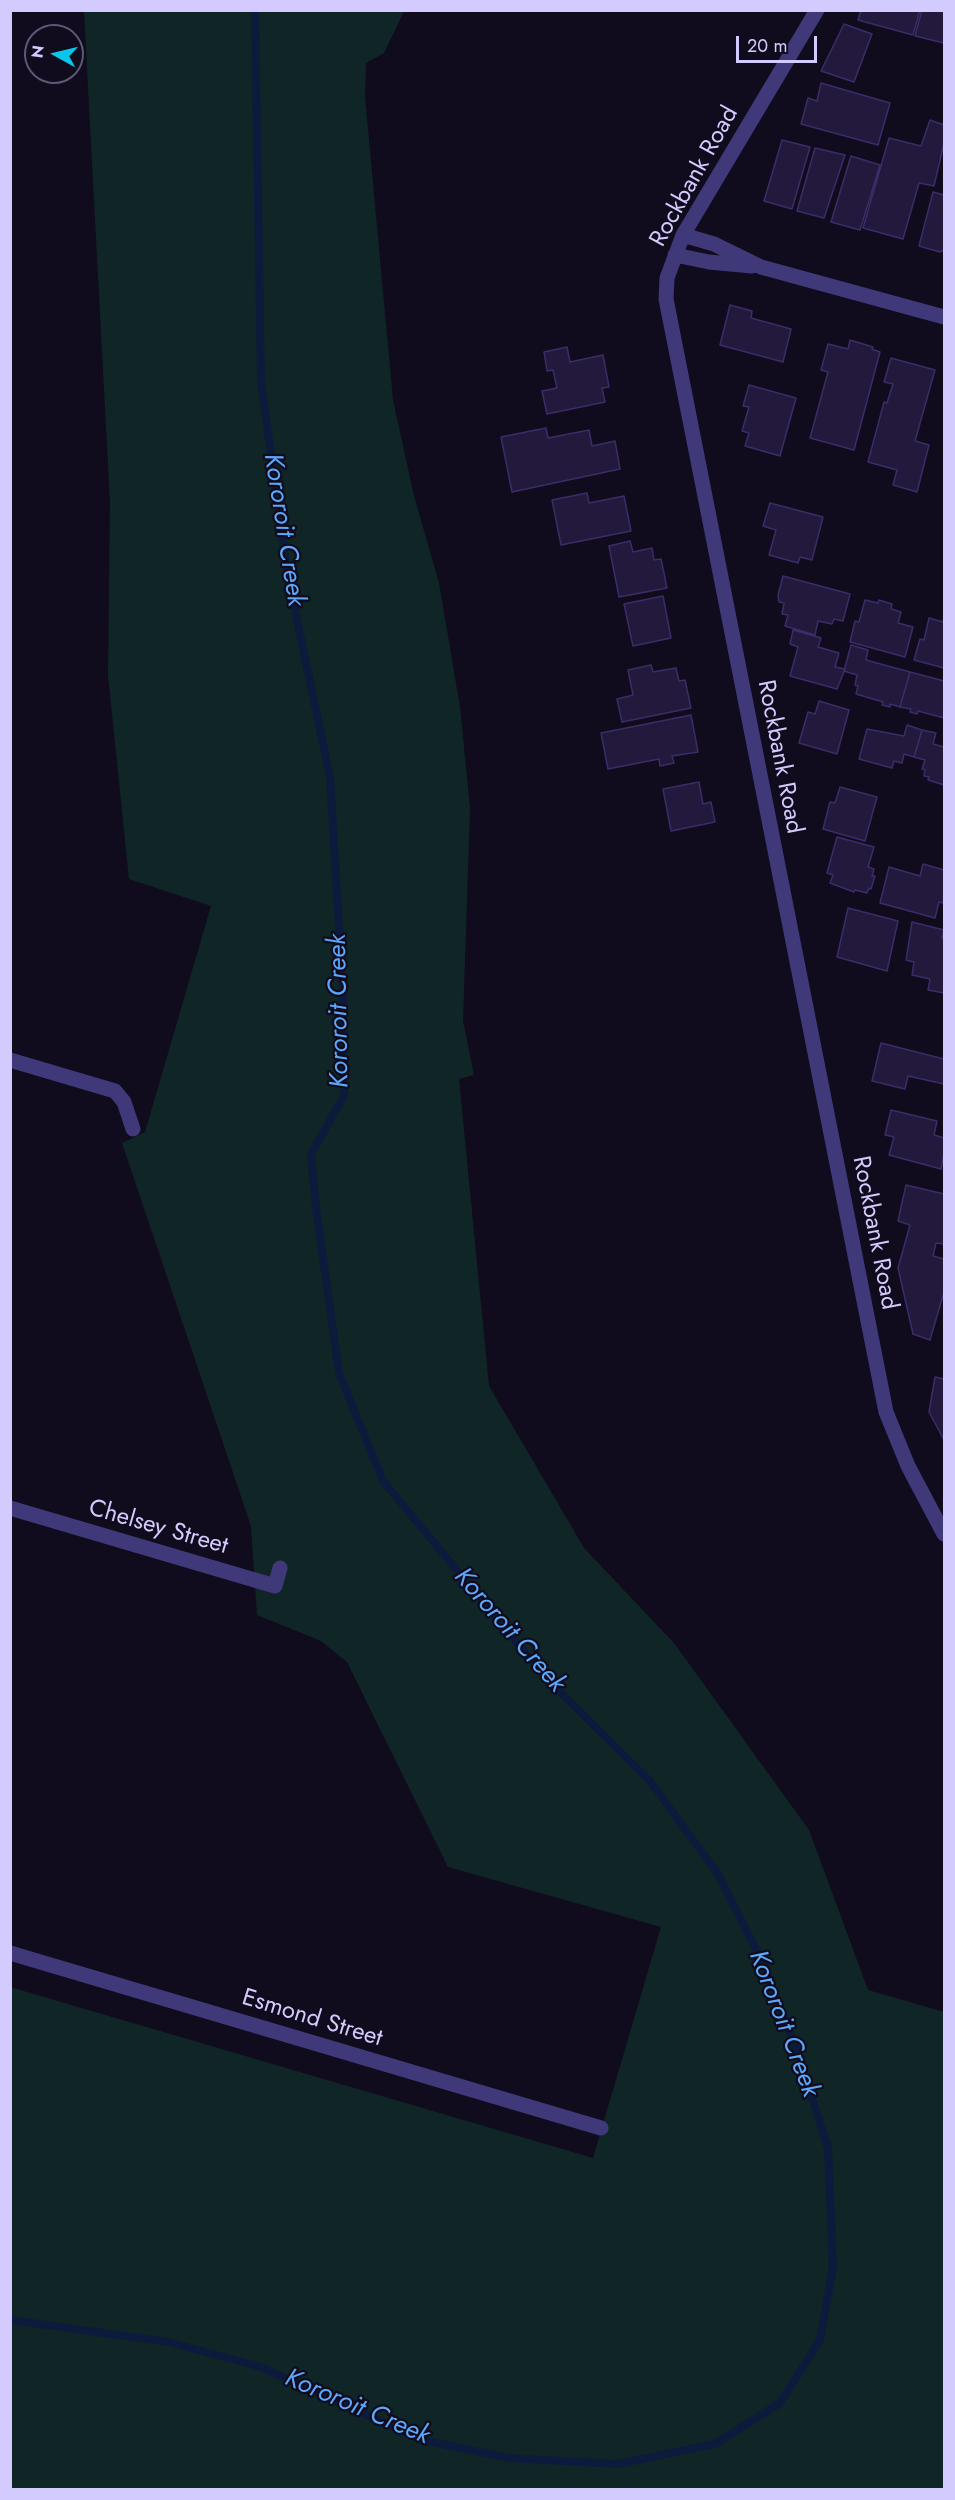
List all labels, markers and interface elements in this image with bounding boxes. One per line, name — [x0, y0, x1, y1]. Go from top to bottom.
north arrow — [24, 24, 84, 84]
scale bar — [739, 24, 820, 62]
text: 20 m — [747, 33, 787, 59]
text: N — [25, 44, 50, 60]
street label: Rockbank Road — [645, 102, 745, 252]
water label: Kororoit Creek — [256, 451, 310, 609]
street label: Rockbank Road — [750, 678, 808, 836]
water label: Kororoit Creek — [323, 934, 357, 1088]
street label: Rockbank Road — [845, 1154, 903, 1312]
street label: Chelsey Street — [85, 1494, 231, 1562]
water label: Kororoit Creek — [447, 1562, 571, 1700]
water label: Kororoit Creek — [741, 1946, 825, 2102]
street label: Esmond Street — [238, 1984, 386, 2054]
water label: Kororoit Creek — [280, 2363, 434, 2453]

